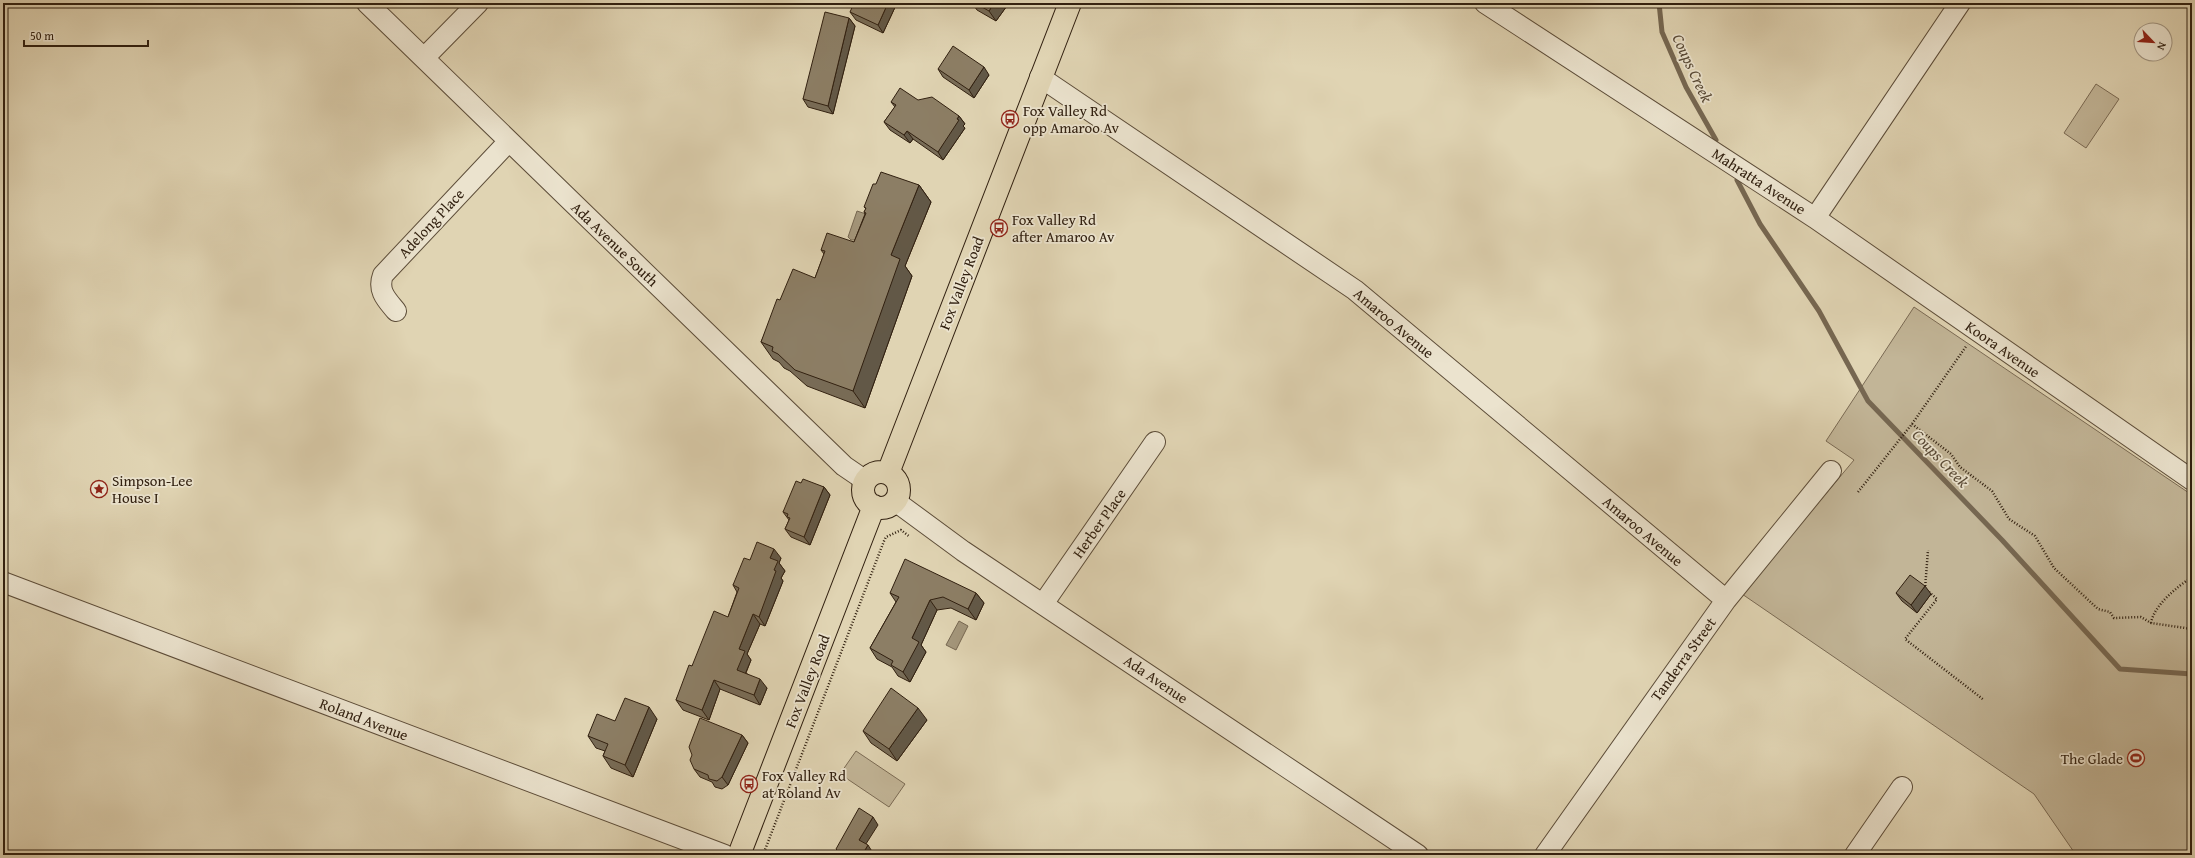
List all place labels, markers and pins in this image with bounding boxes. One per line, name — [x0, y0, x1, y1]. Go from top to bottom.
place label: Fox Valley Rd opp Amaroo Av — [1023, 100, 1120, 138]
bus stop icon: Fox Valley Rd opp Amaroo Av — [1000, 109, 1020, 129]
place label: Fox Valley Rd after Amaroo Av — [1012, 209, 1115, 247]
bus stop icon: Fox Valley Rd after Amaroo Av — [989, 218, 1009, 238]
place label: Simpson-Lee House I — [112, 470, 192, 508]
place icon: Simpson-Lee House I — [89, 479, 109, 499]
place label: The Glade — [2061, 748, 2123, 769]
sports icon: The Glade — [2126, 748, 2146, 768]
place label: Fox Valley Rd at Roland Av — [762, 765, 846, 803]
bus stop icon: Fox Valley Rd at Roland Av — [739, 774, 759, 794]

